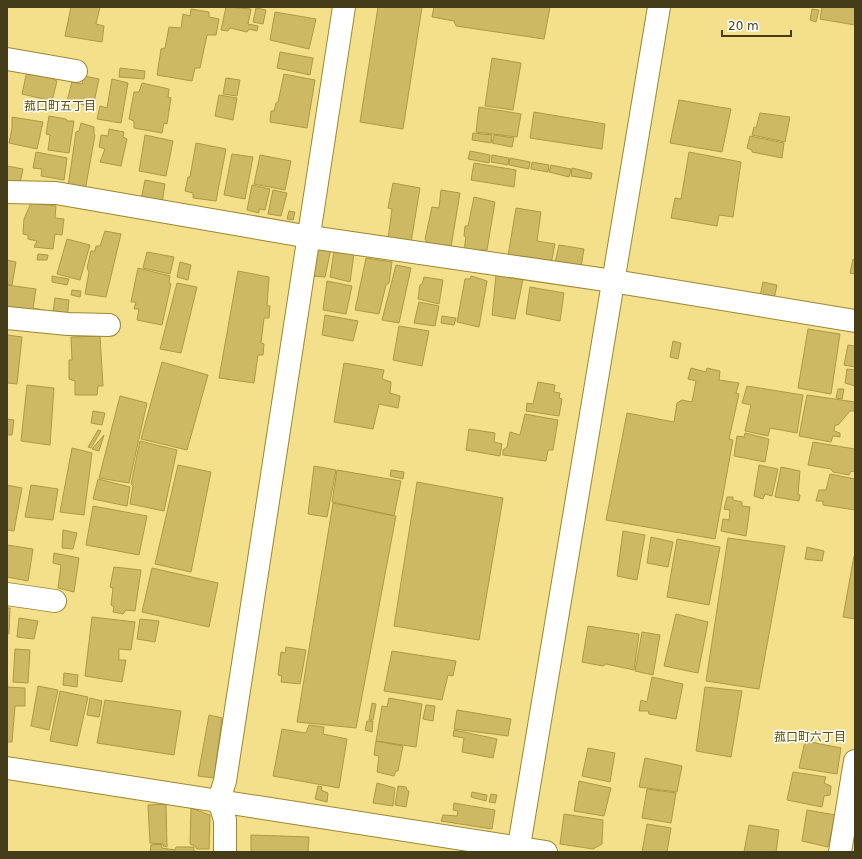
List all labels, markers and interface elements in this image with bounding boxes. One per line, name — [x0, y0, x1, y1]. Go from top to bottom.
scale bar — [722, 12, 791, 38]
text: 20 m — [728, 19, 759, 33]
district label: 菰口町五丁目 — [24, 99, 96, 113]
district label: 菰口町六丁目 — [774, 730, 846, 744]

